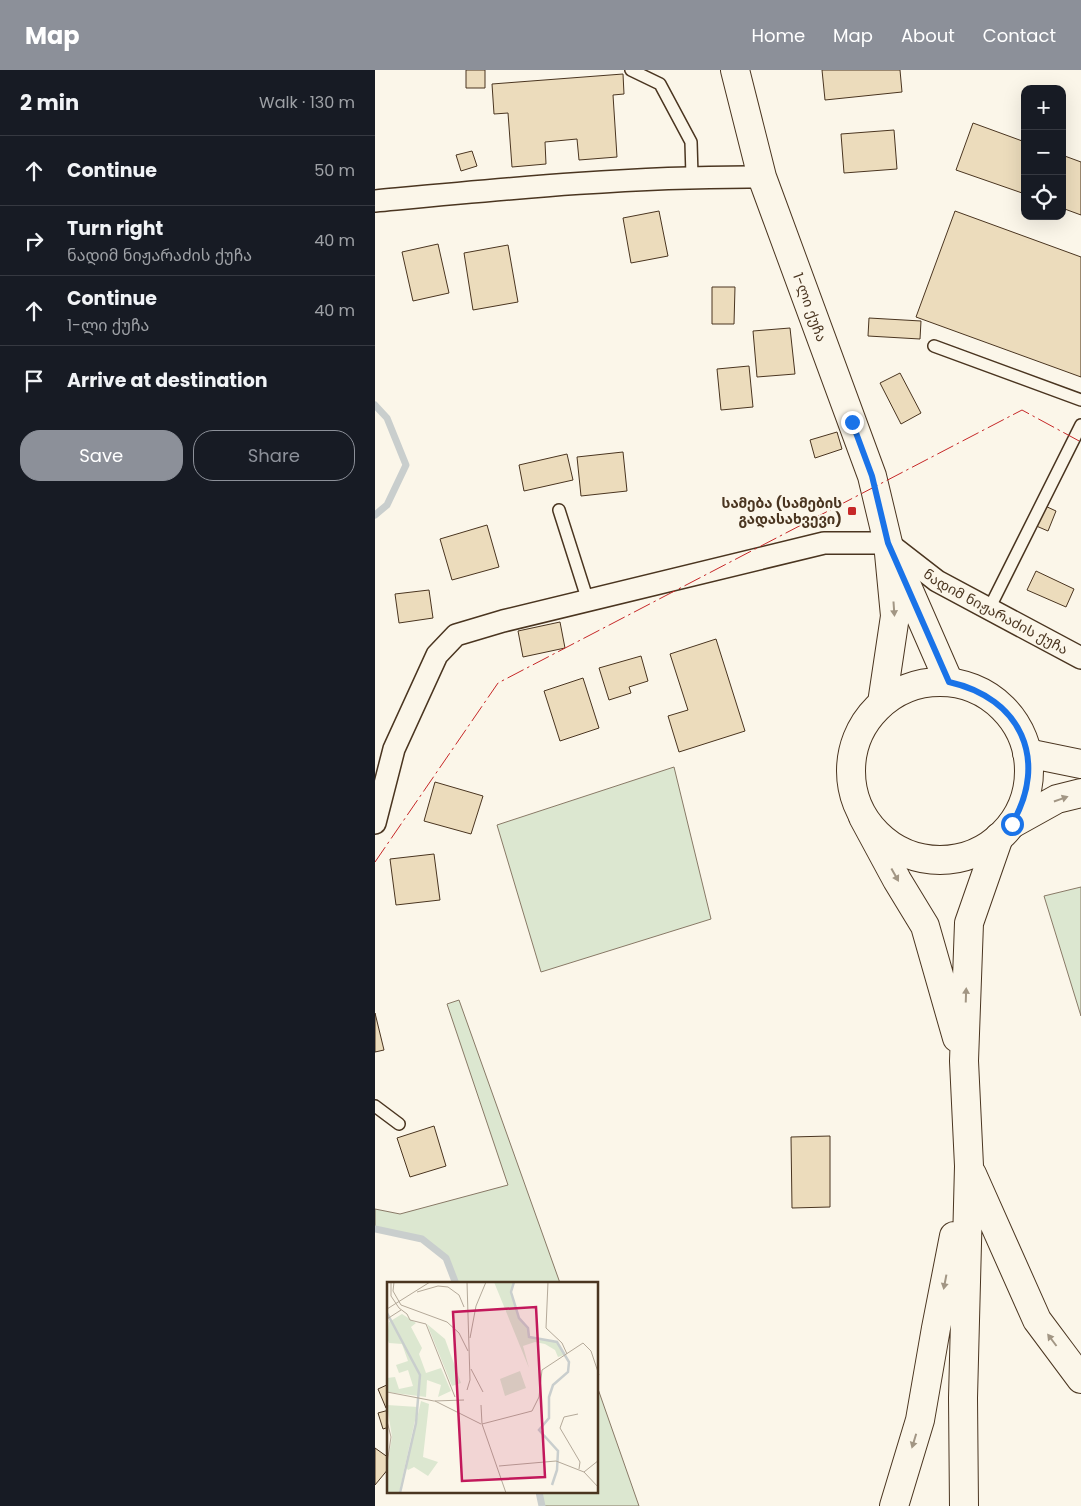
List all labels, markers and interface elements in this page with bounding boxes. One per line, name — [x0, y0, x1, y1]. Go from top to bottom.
text: Map — [25, 19, 80, 52]
text: Home — [751, 23, 805, 48]
text: Map — [833, 23, 873, 48]
text: About — [901, 23, 955, 48]
text: Contact — [983, 23, 1056, 48]
map controls — [1021, 85, 1066, 220]
button: + — [1021, 85, 1066, 130]
text: 2 min — [20, 88, 79, 117]
text: Walk · 130 m — [259, 91, 355, 114]
button: − — [1021, 130, 1066, 175]
icon: ahead — [20, 157, 48, 185]
text: Continue — [67, 157, 157, 184]
text: 50 m — [314, 159, 355, 182]
button: locate — [1021, 175, 1066, 220]
text: Turn right — [67, 215, 163, 242]
icon: right — [20, 227, 48, 255]
text: 40 m — [314, 229, 355, 252]
text: ნადიმ ნიჟარაძის ქუჩა — [67, 244, 252, 267]
street label: 1-ლი ქუჩა — [788, 270, 832, 344]
text: Continue — [67, 285, 157, 312]
icon: ahead — [20, 297, 48, 325]
text: 40 m — [314, 299, 355, 322]
text: 1-ლი ქუჩა — [67, 314, 149, 337]
icon: arrive — [20, 367, 48, 395]
text: Arrive at destination — [67, 367, 268, 394]
route end — [841, 411, 864, 434]
button: Save — [20, 430, 183, 481]
button: Share — [193, 430, 355, 481]
place label: სამება (სამების გადასახვევი) — [722, 493, 842, 529]
marker: სამება (სამების გადასახვევი) — [846, 505, 858, 517]
street label: ნადიმ ნიჟარაძის ქუჩა — [919, 564, 1072, 659]
one-way arrow — [890, 601, 898, 617]
one-way arrow — [1054, 795, 1069, 803]
route start — [1001, 813, 1024, 836]
one-way arrow — [891, 868, 899, 883]
one-way arrow — [963, 987, 971, 1003]
one-way arrow — [941, 1274, 949, 1289]
inset map — [387, 1282, 599, 1494]
one-way arrow — [1046, 1334, 1057, 1347]
one-way arrow — [909, 1434, 917, 1449]

